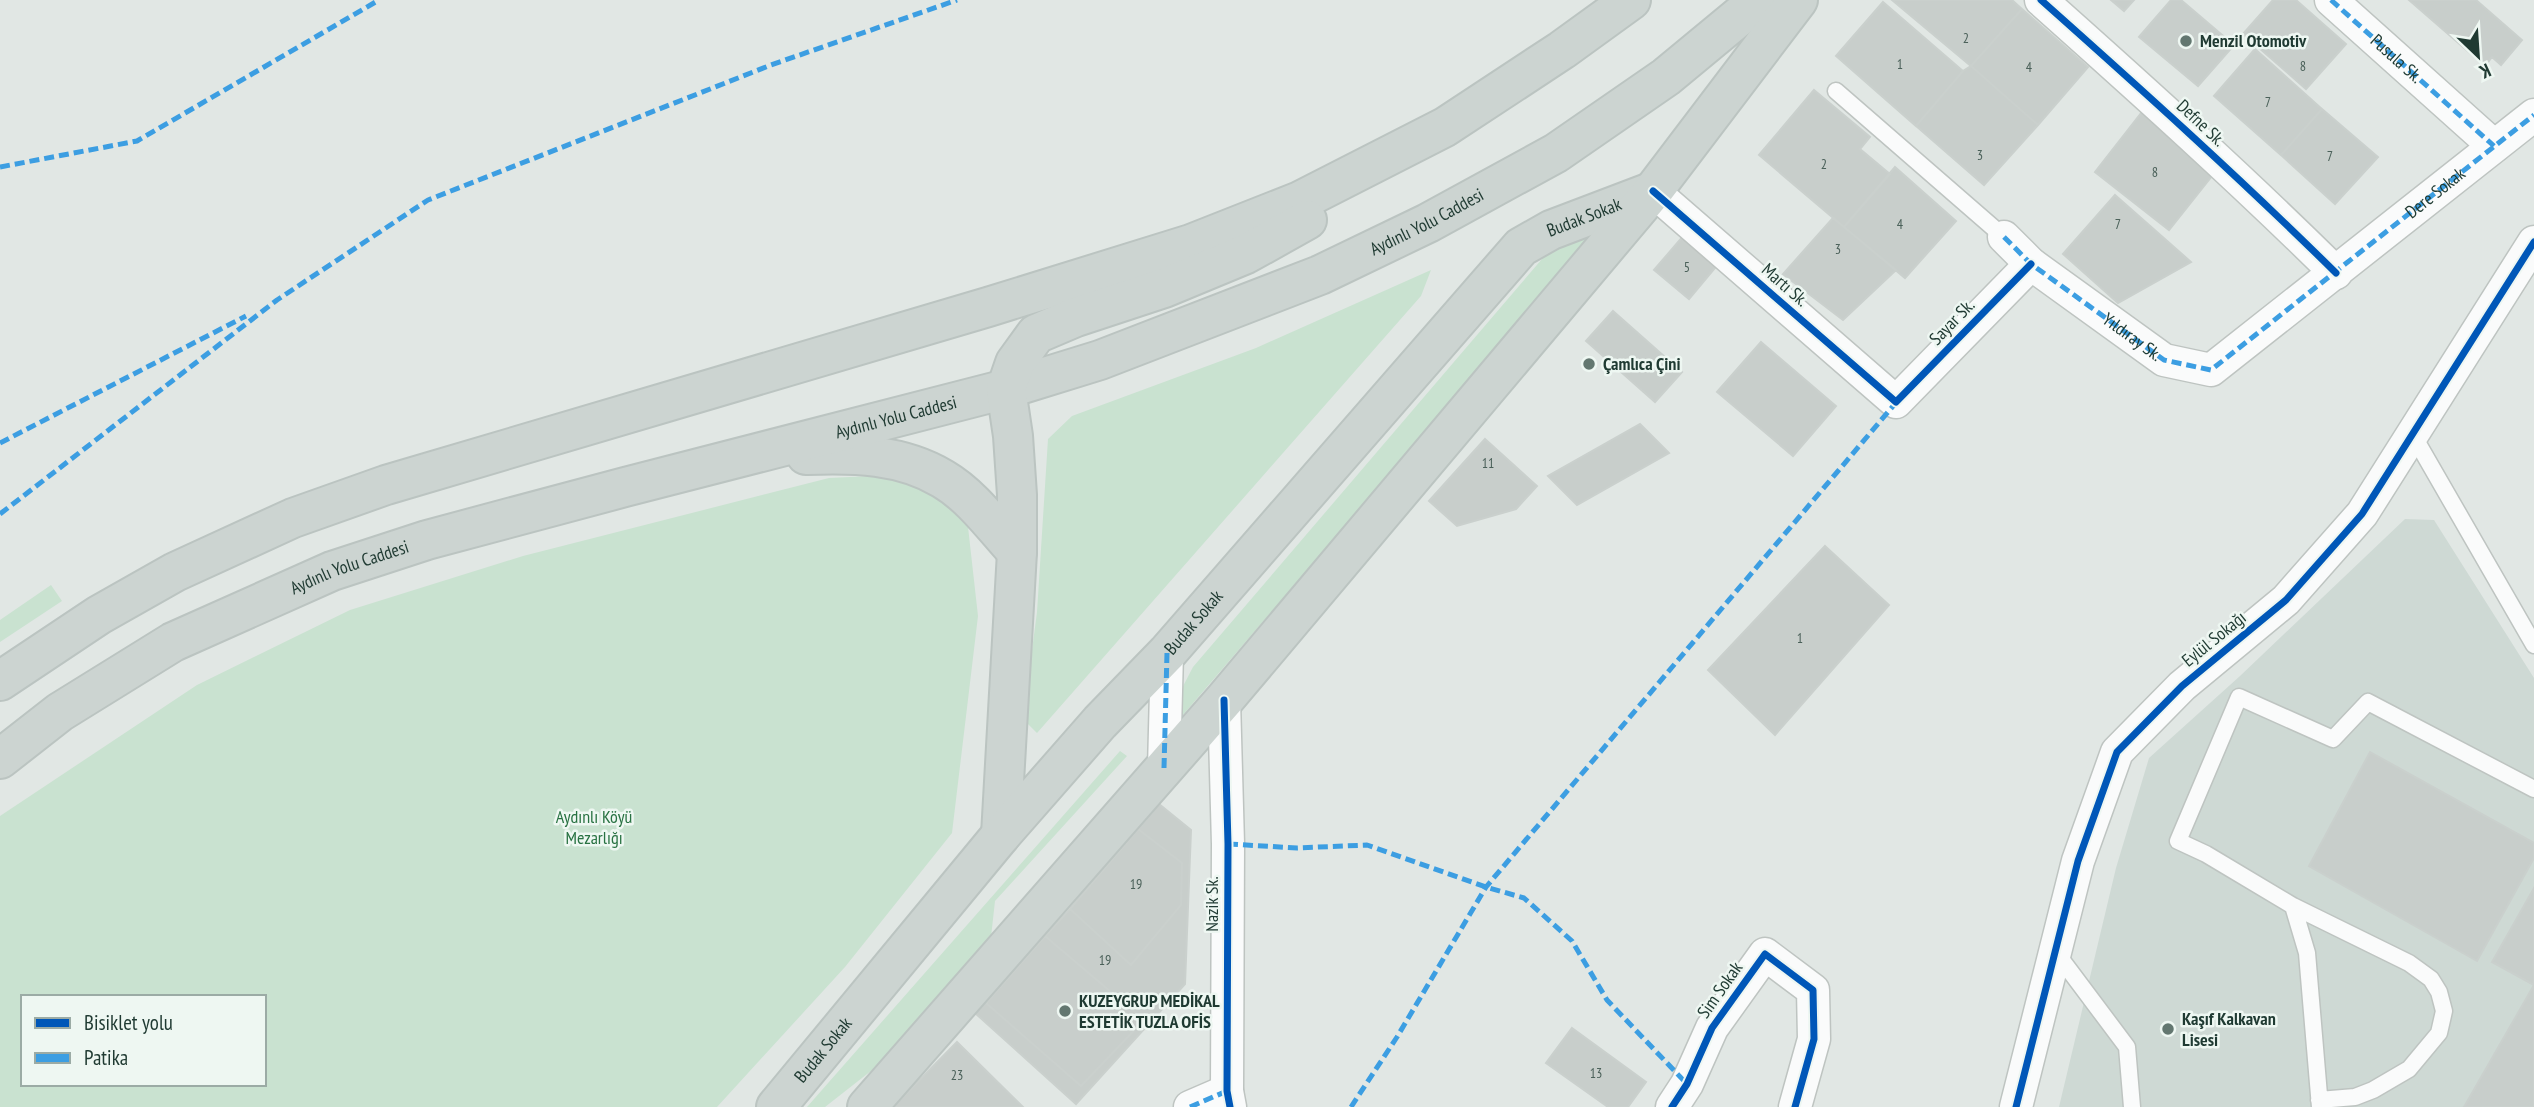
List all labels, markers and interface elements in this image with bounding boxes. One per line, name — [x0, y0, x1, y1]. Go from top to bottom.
north arrow — [2443, 21, 2513, 91]
house number: 2 — [1963, 29, 1969, 47]
place label: Menzil Otomotiv — [2200, 29, 2307, 52]
street label: Pusula Sk. — [2366, 29, 2428, 88]
marker: Menzil Otomotiv — [2178, 33, 2194, 49]
house number: 1 — [1897, 55, 1903, 73]
house number: 8 — [2300, 57, 2306, 75]
house number: 4 — [2026, 58, 2033, 76]
text: K — [2476, 58, 2495, 84]
house number: 7 — [2265, 93, 2271, 111]
street label: Defne Sk. — [2172, 94, 2231, 151]
house number: 3 — [1977, 146, 1983, 164]
house number: 7 — [2327, 147, 2333, 165]
house number: 2 — [1821, 155, 1827, 173]
street label: Dere Sokak — [2400, 162, 2469, 223]
house number: 8 — [2152, 163, 2158, 181]
street label: Aydınlı Yolu Caddesi — [1366, 183, 1487, 260]
street label: Budak Sokak — [1543, 192, 1625, 242]
house number: 4 — [1897, 215, 1904, 233]
house number: 7 — [2115, 215, 2121, 233]
house number: 3 — [1835, 240, 1841, 258]
house number: 5 — [1684, 258, 1690, 276]
street label: Martı Sk. — [1757, 258, 1813, 311]
street label: Sayar Sk. — [1924, 294, 1979, 350]
street label: Yıldıray Sk. — [2098, 307, 2167, 366]
place label: Çamlıca Çini — [1603, 352, 1681, 375]
marker: Çamlıca Çini — [1581, 356, 1597, 372]
street label: Aydınlı Yolu Caddesi — [833, 390, 959, 443]
house number: 11 — [1482, 454, 1494, 472]
street label: Aydınlı Yolu Caddesi — [286, 535, 412, 599]
street label: Budak Sokak — [1159, 585, 1228, 659]
street label: Eylül Sokağı — [2177, 606, 2250, 671]
house number: 1 — [1797, 629, 1803, 647]
park label: Aydınlı Köyü Mezarlığı — [556, 805, 632, 849]
house number: 19 — [1130, 875, 1142, 893]
street label: Nazik Sk. — [1200, 876, 1223, 932]
house number: 19 — [1099, 951, 1111, 969]
street label: Sim Sokak — [1692, 957, 1747, 1022]
place label: KUZEYGRUP MEDİKAL ESTETİK TUZLA OFİS — [1079, 989, 1220, 1033]
legend — [21, 995, 266, 1086]
marker: KUZEYGRUP MEDİKAL ESTETİK TUZLA OFİS — [1057, 1003, 1073, 1019]
place label: Kaşıf Kalkavan Lisesi — [2182, 1007, 2276, 1051]
text: Bisiklet yolu — [84, 1009, 173, 1036]
street label: Budak Sokak — [789, 1012, 857, 1087]
marker: Kaşıf Kalkavan Lisesi — [2160, 1021, 2176, 1037]
text: Patika — [84, 1044, 128, 1071]
house number: 13 — [1590, 1064, 1602, 1082]
house number: 23 — [951, 1066, 963, 1084]

